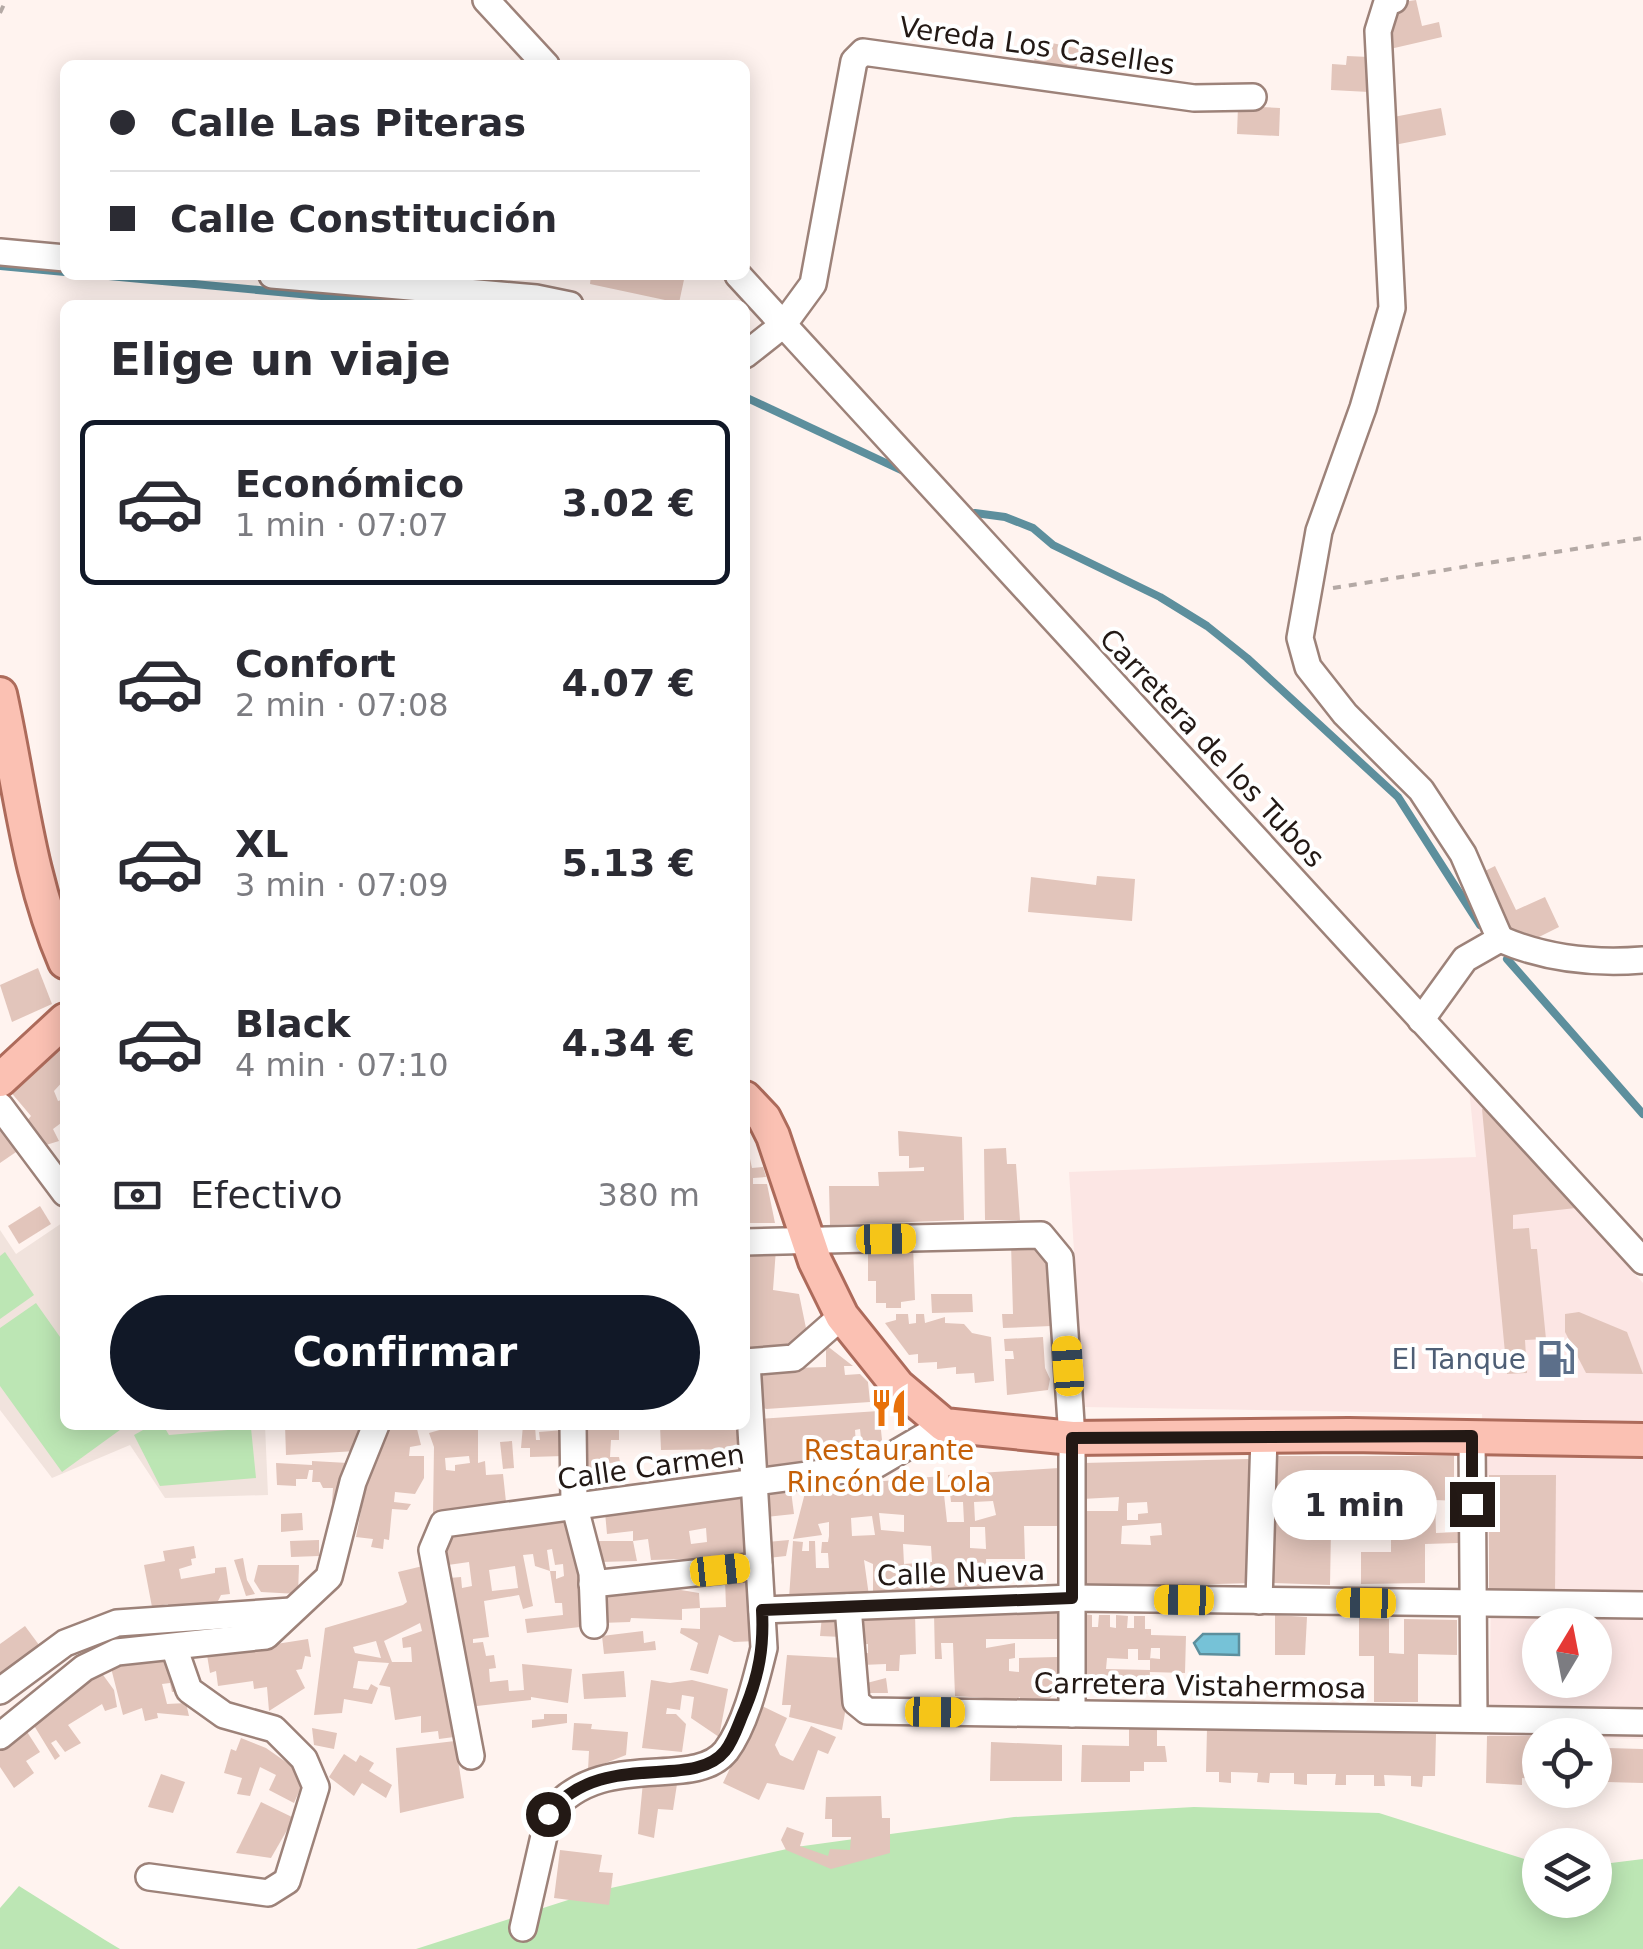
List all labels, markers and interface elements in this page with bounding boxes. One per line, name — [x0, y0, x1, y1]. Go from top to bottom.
street label: Vereda Los Caselles — [897, 10, 1177, 82]
text: Calle Las Piteras — [170, 101, 526, 145]
text: Calle Constitución — [170, 197, 557, 241]
text: Elige un viaje — [110, 333, 451, 386]
icon: car — [115, 458, 205, 548]
text: Económico — [235, 462, 464, 506]
text: 3.02 € — [562, 481, 695, 525]
text: 1 min · 07:07 — [235, 506, 449, 544]
street label: Carretera de los Tubos — [1093, 622, 1331, 874]
icon: car — [115, 638, 205, 728]
text: Confort — [235, 642, 396, 686]
text: 4.07 € — [562, 661, 695, 705]
text: 2 min · 07:08 — [235, 686, 449, 724]
icon: car — [115, 818, 205, 908]
text: XL — [235, 822, 289, 866]
text: 5.13 € — [562, 841, 695, 885]
text: 3 min · 07:09 — [235, 866, 449, 904]
icon: car — [115, 998, 205, 1088]
text: Black — [235, 1002, 350, 1046]
text: 4.34 € — [562, 1021, 695, 1065]
text: 4 min · 07:10 — [235, 1046, 449, 1084]
icon: cash — [110, 1168, 165, 1223]
text: Efectivo — [190, 1173, 343, 1217]
text: 380 m — [598, 1176, 700, 1214]
car — [856, 1223, 916, 1255]
button: Confirmar — [110, 1295, 700, 1410]
car — [1051, 1335, 1085, 1397]
fuel station icon: El Tanque — [1535, 1338, 1577, 1380]
place label: El Tanque — [1392, 1343, 1526, 1376]
restaurant icon: Restaurante Rincón de Lola — [868, 1387, 910, 1429]
place label: Restaurante Rincón de Lola — [786, 1434, 992, 1499]
street label: Calle Carmen — [555, 1438, 747, 1496]
callout: 1 min — [1272, 1469, 1437, 1539]
route end — [1450, 1482, 1495, 1527]
text: 1 min — [1304, 1486, 1405, 1524]
car — [689, 1552, 751, 1588]
street label: Calle Nueva — [876, 1554, 1046, 1592]
car — [1154, 1584, 1214, 1616]
car — [1336, 1587, 1396, 1619]
north arrow — [1522, 1608, 1612, 1698]
map controls — [1522, 1608, 1612, 1918]
street label: Carretera Vistahermosa — [1033, 1667, 1367, 1705]
car — [905, 1696, 965, 1728]
button: locate — [1522, 1718, 1612, 1808]
route start — [526, 1792, 571, 1837]
button: layers — [1522, 1828, 1612, 1918]

